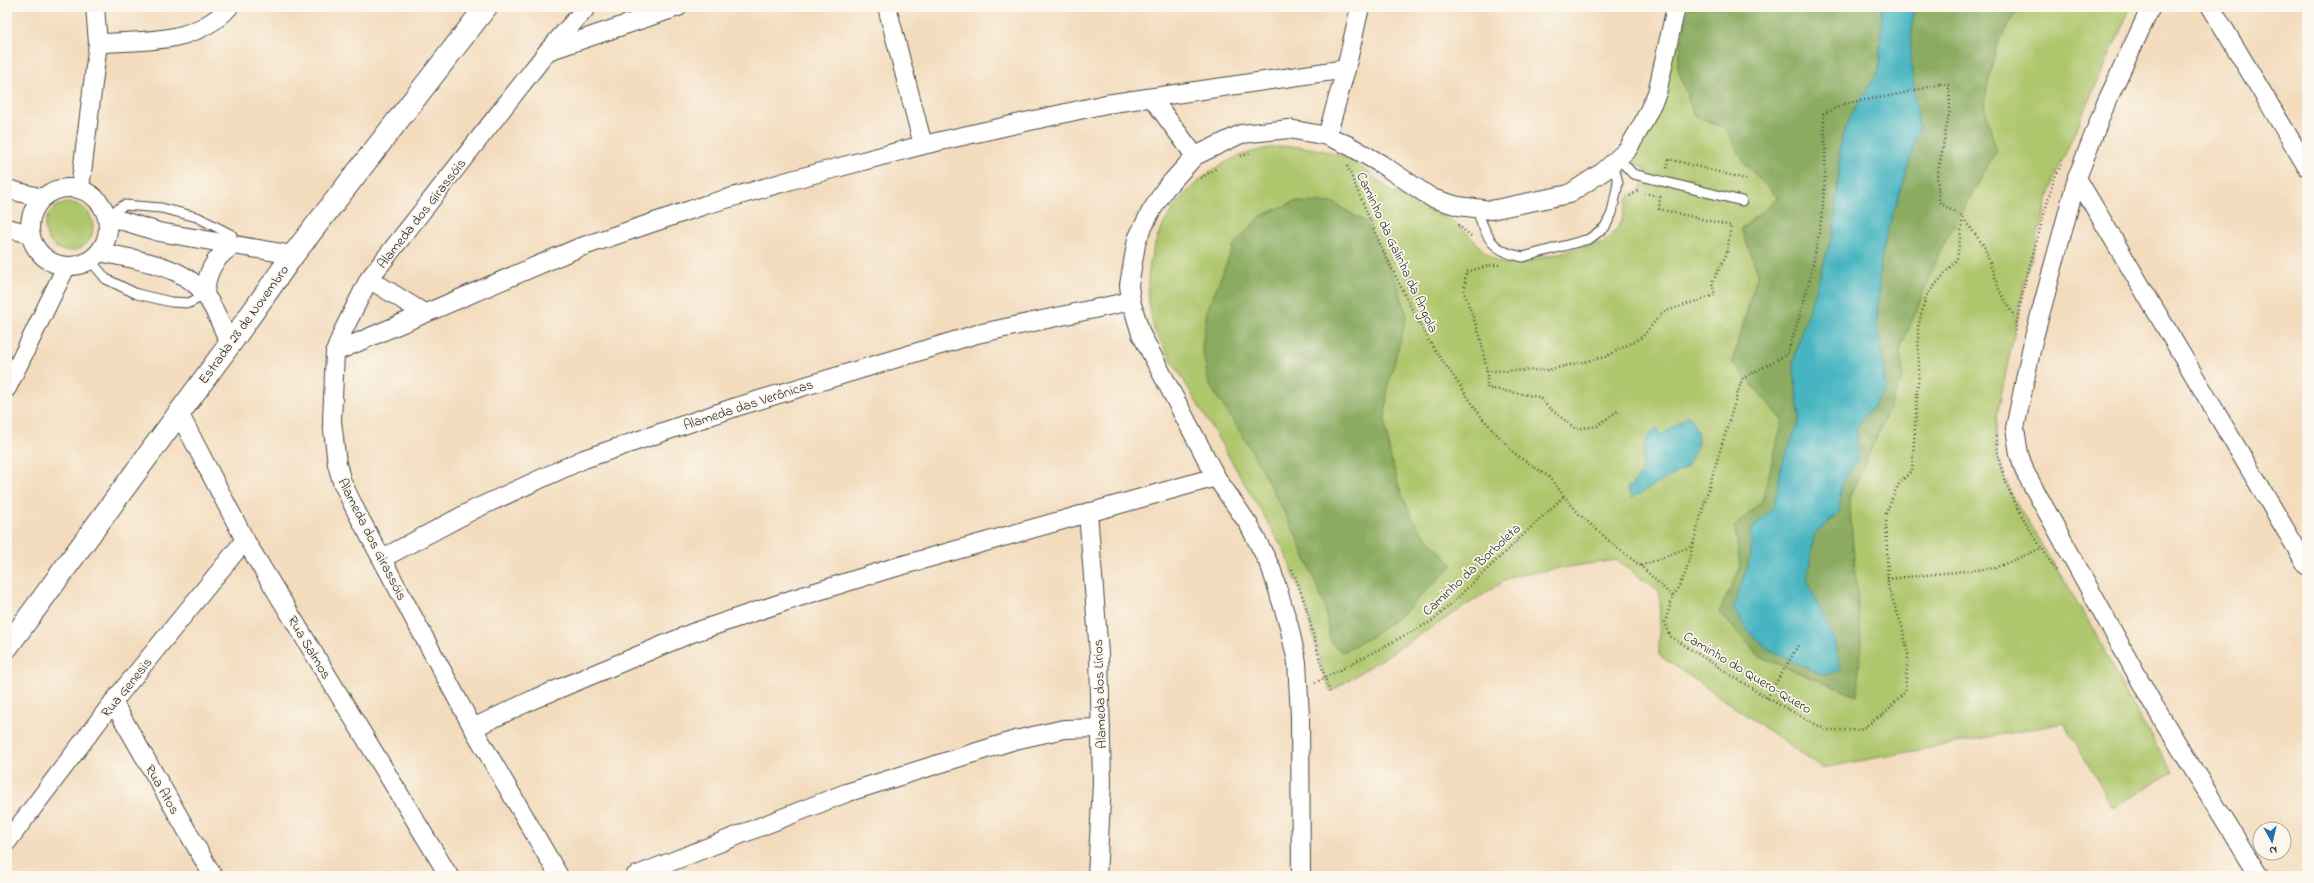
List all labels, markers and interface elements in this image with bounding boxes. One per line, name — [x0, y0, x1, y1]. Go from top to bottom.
street label: Alameda dos Girassóis — [372, 154, 472, 273]
street label: Caminho da Galinha da Angola — [1349, 169, 1443, 337]
street label: Estrada 28 de Novembro — [194, 261, 295, 389]
street label: Alameda das Verônicas — [681, 375, 816, 436]
street label: Alameda dos Girassóis — [332, 475, 412, 604]
street label: Caminho da Borboleta — [1418, 519, 1526, 621]
street label: Rua Salmos — [281, 612, 336, 684]
street label: Caminho do Quero-Quero — [1679, 627, 1815, 720]
street label: Alameda dos Lírios — [1088, 639, 1113, 749]
street label: Rua Genesis — [96, 653, 158, 722]
street label: Rua Atos — [139, 761, 184, 819]
north arrow — [2252, 821, 2292, 861]
text: N — [2268, 841, 2278, 858]

